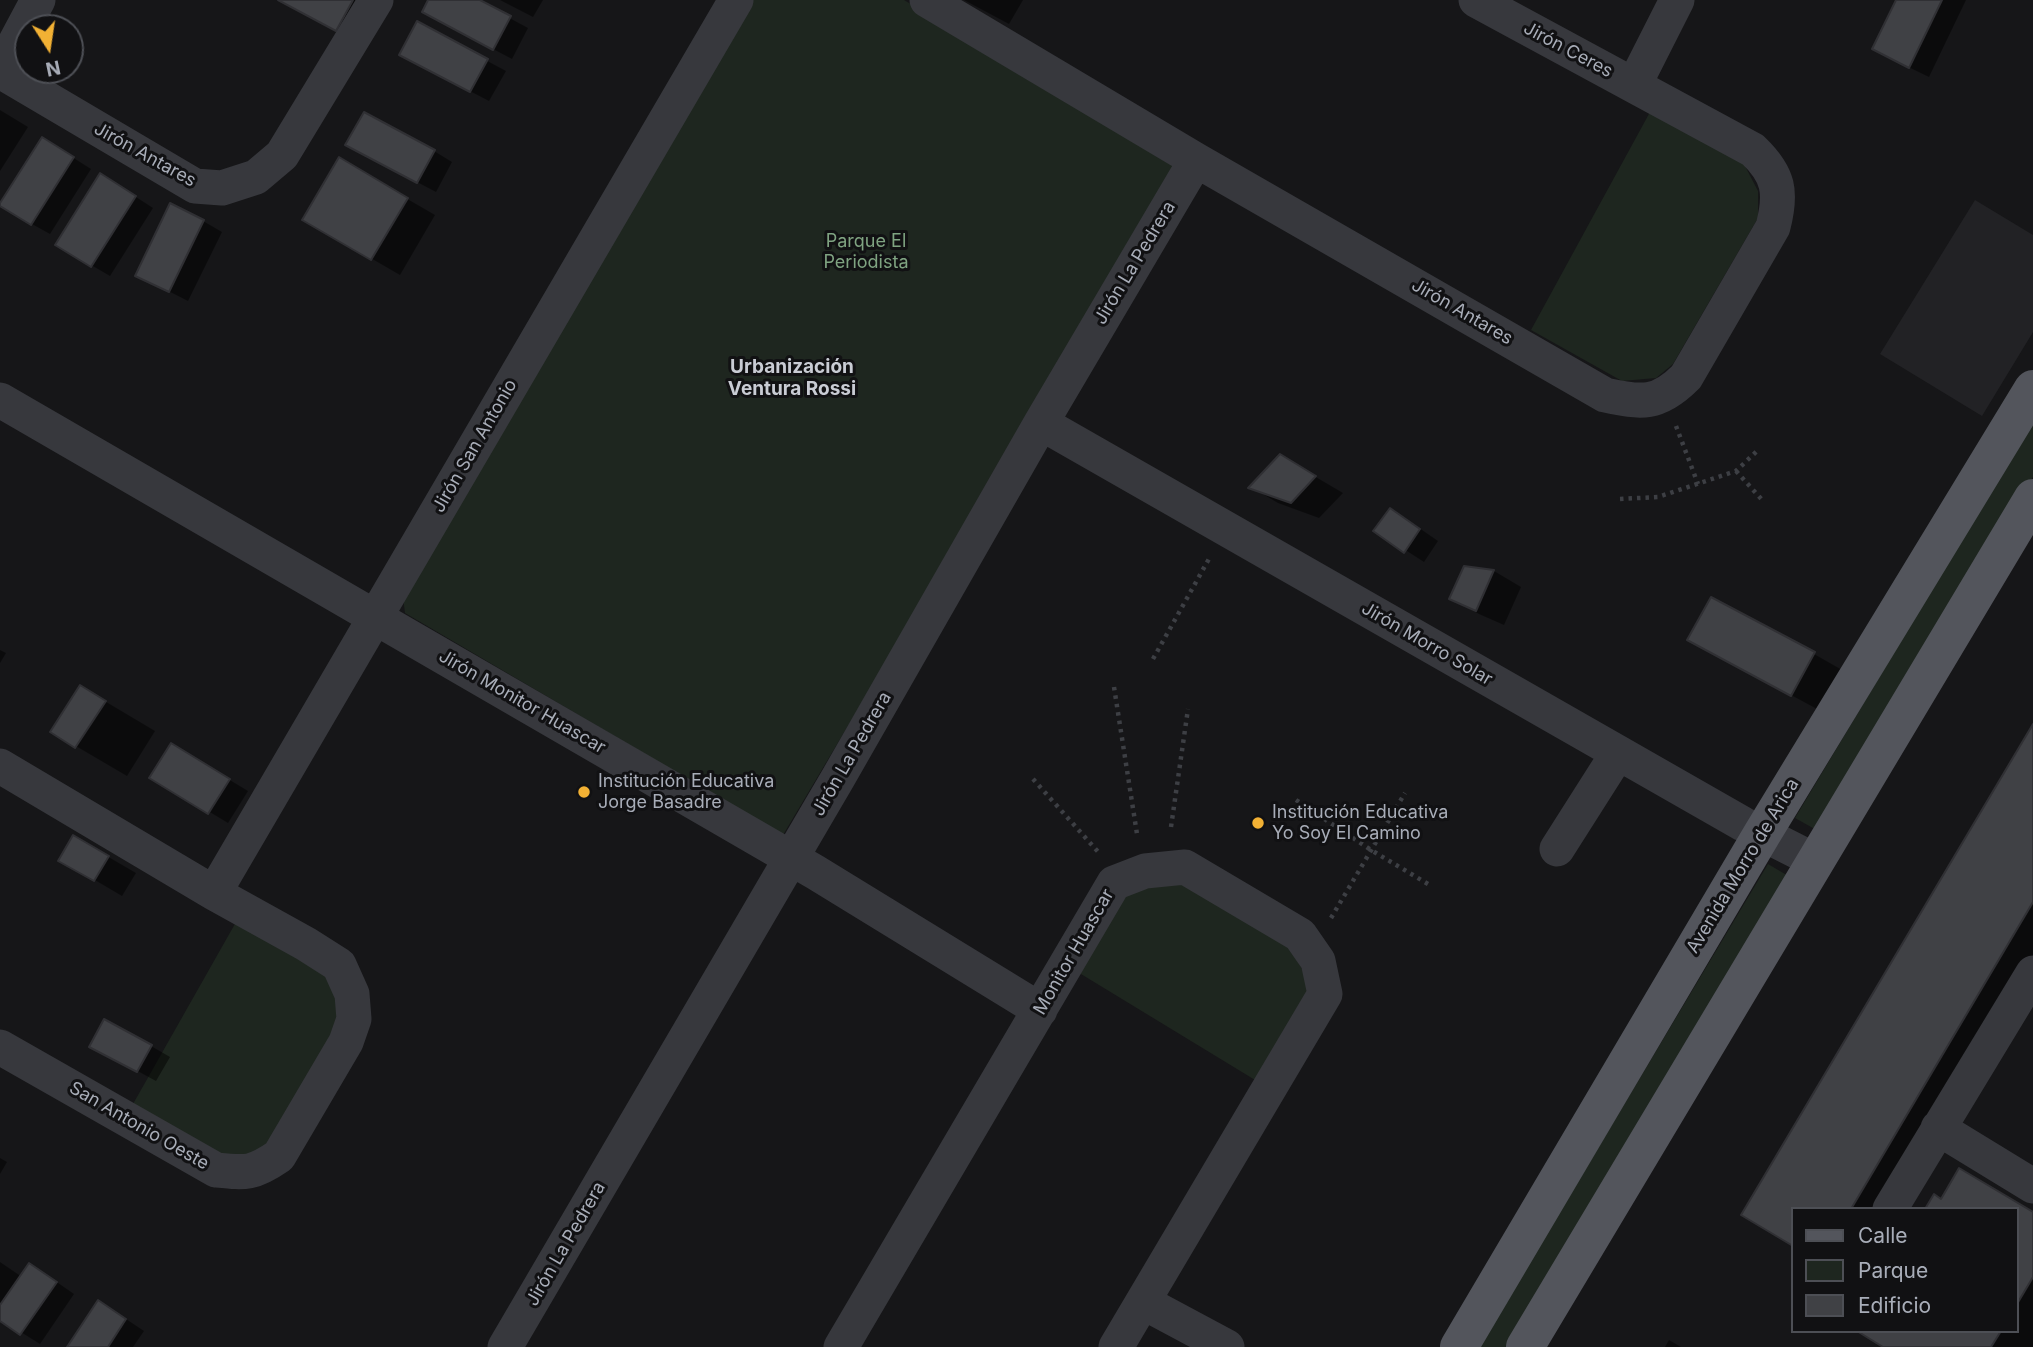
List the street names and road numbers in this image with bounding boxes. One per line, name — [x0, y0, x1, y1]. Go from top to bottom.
street label: Jirón Ceres — [1520, 18, 1616, 82]
street label: Jirón Antares — [90, 118, 200, 192]
street label: Jirón La Pedrera — [1090, 198, 1180, 328]
street label: Jirón Antares — [1408, 274, 1516, 350]
street label: Jirón San Antonio — [428, 376, 522, 516]
street label: Jirón Morro Solar — [1358, 598, 1496, 690]
street label: Jirón Monitor Huascar — [435, 645, 609, 759]
street label: Jirón La Pedrera — [808, 688, 896, 820]
street label: Avenida Morro de Arica — [1682, 775, 1804, 957]
street label: Monitor Huascar — [1029, 885, 1119, 1019]
street label: San Antonio Oeste — [65, 1077, 213, 1175]
street label: Jirón La Pedrera — [522, 1178, 610, 1310]

